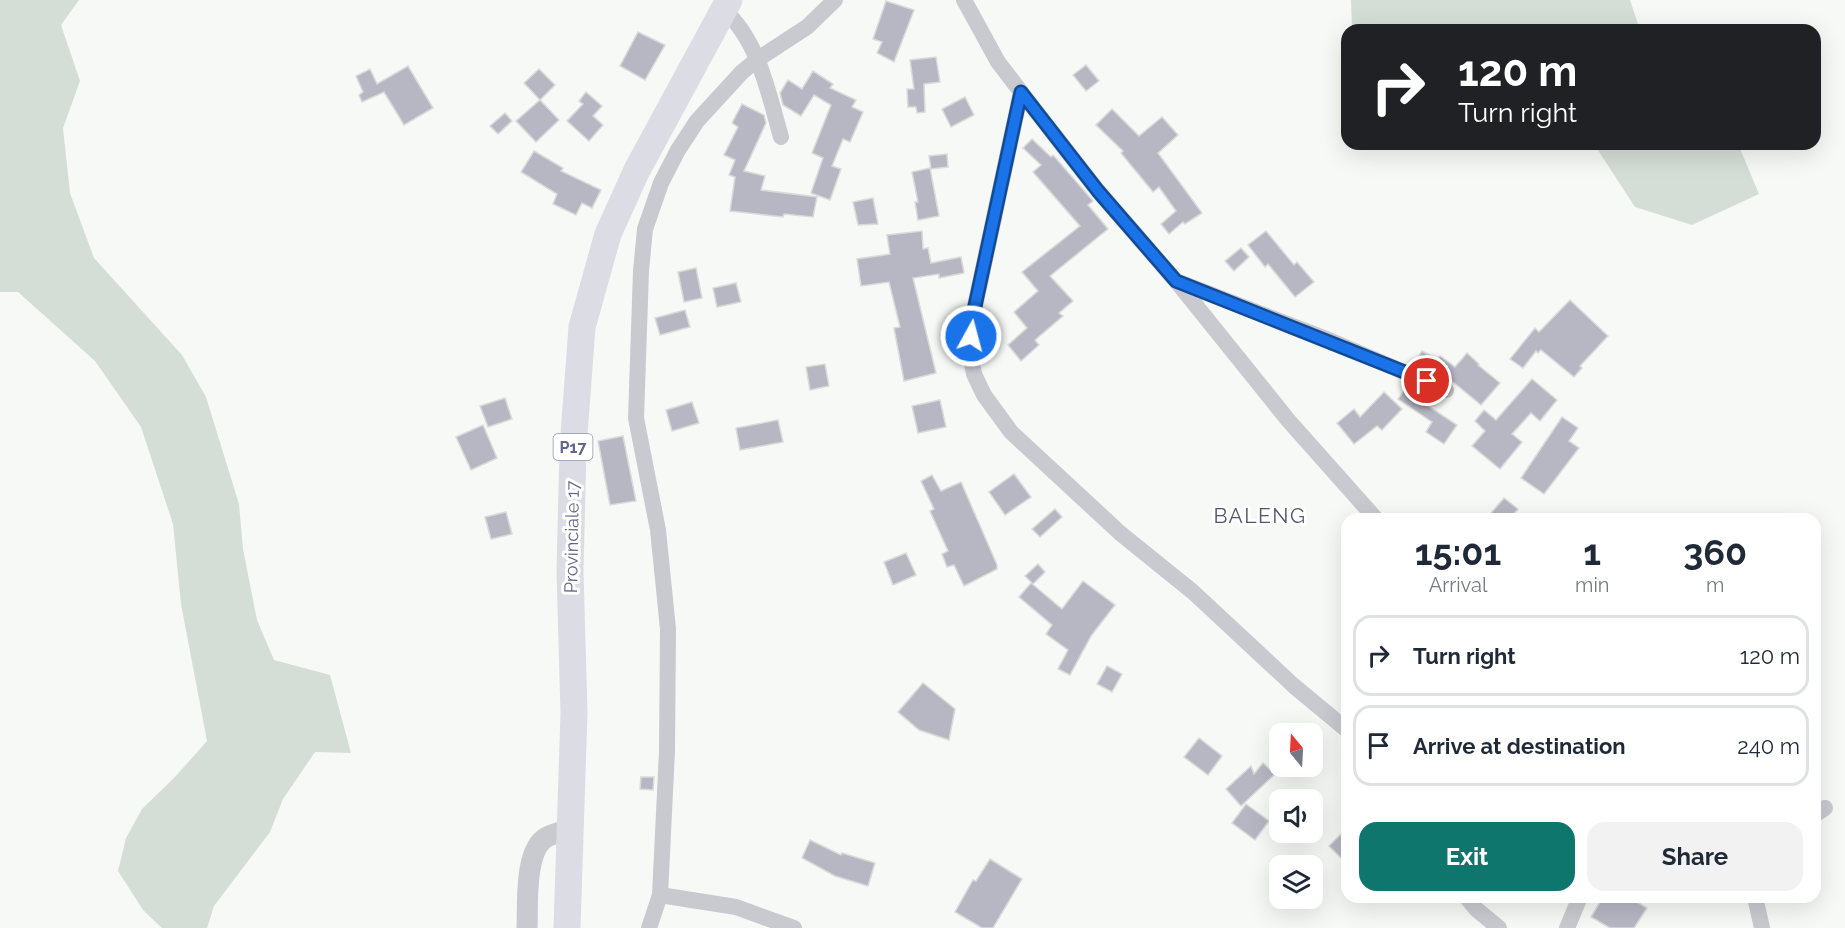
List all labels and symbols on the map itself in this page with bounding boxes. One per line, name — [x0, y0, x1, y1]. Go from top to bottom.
position arrow — [939, 304, 1003, 368]
pin — [1401, 355, 1452, 406]
road number: P17 — [554, 434, 592, 460]
street label: Provinciale 17 — [560, 480, 583, 593]
district label: BALENG — [1213, 503, 1307, 528]
north arrow — [1269, 723, 1323, 777]

